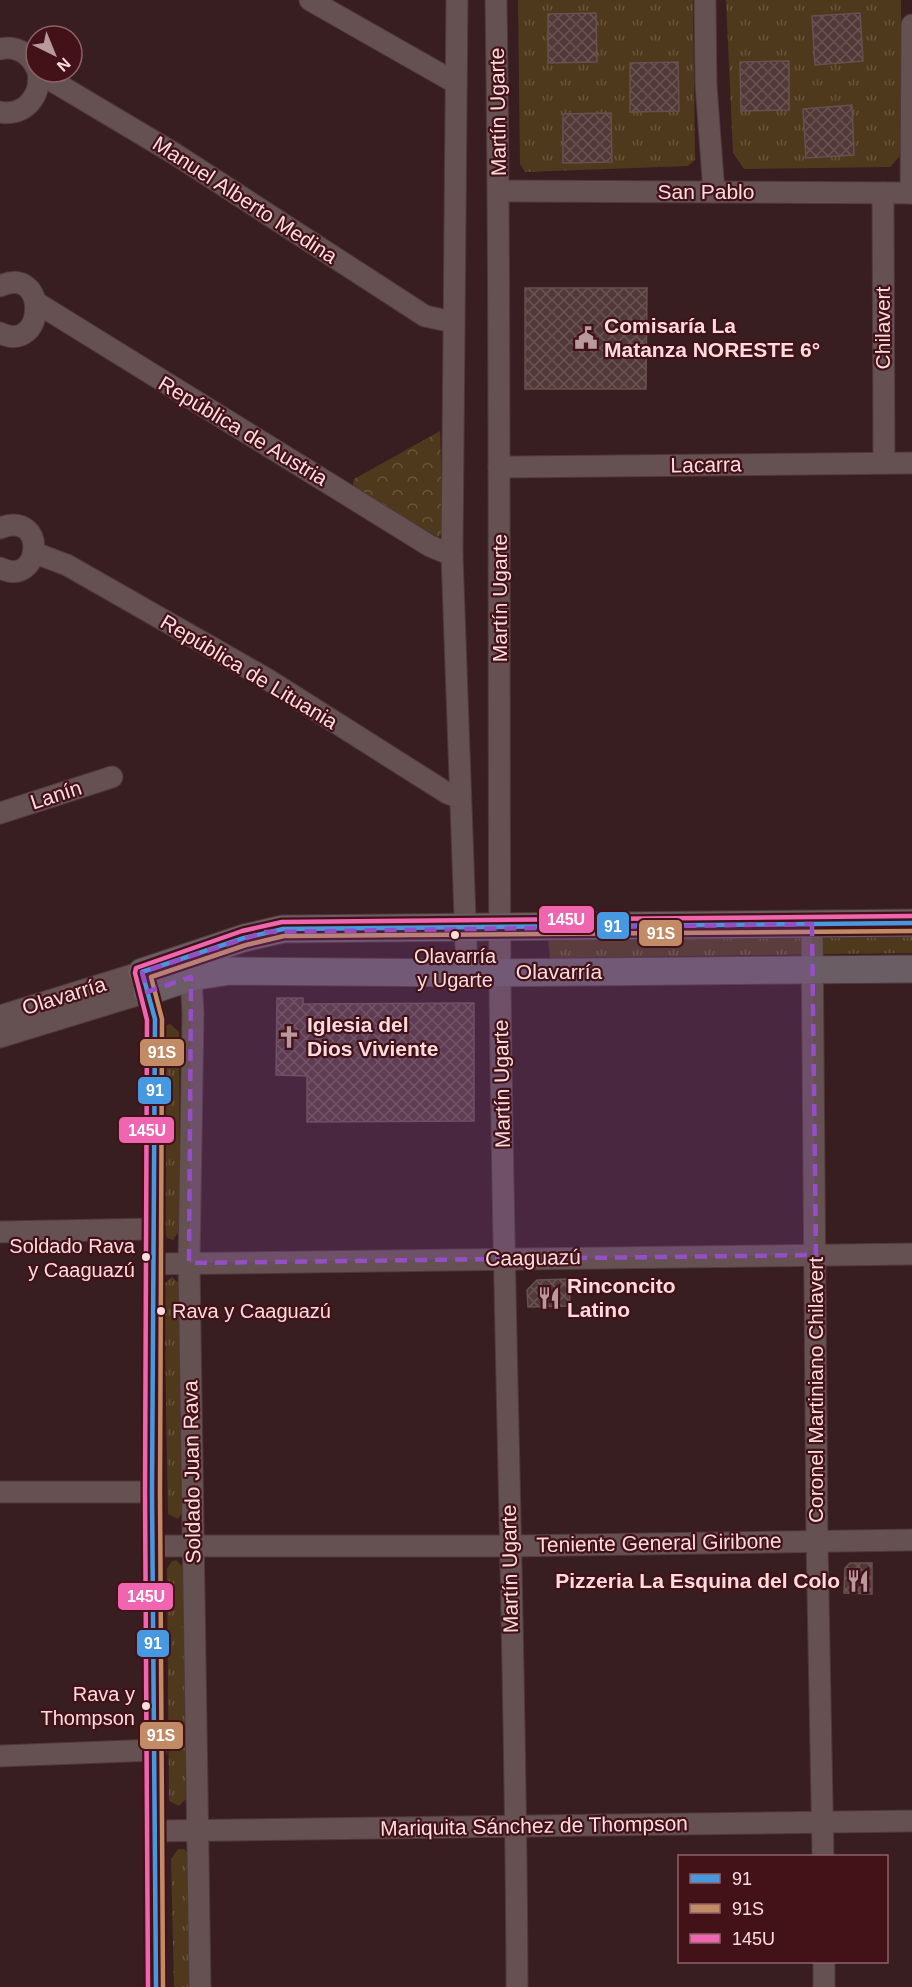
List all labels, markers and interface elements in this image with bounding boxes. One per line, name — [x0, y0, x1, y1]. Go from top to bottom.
north arrow — [24, 24, 84, 84]
street label: Martín Ugarte — [485, 48, 510, 176]
text: N — [54, 54, 74, 75]
street label: Manuel Alberto Medina — [149, 131, 342, 268]
street label: San Pablo — [658, 180, 754, 203]
street label: Chilavert — [871, 286, 894, 369]
place label: Comisaría La Matanza NORESTE 6° — [604, 314, 820, 361]
public building icon: Comisaría La Matanza NORESTE 6° — [573, 325, 599, 351]
street label: República de Austria — [155, 371, 332, 490]
street label: Lacarra — [670, 452, 742, 477]
street label: Martín Ugarte — [488, 534, 511, 662]
street label: República de Lituania — [157, 610, 342, 734]
street label: Lanín — [27, 775, 84, 814]
line badge: 145U — [538, 905, 595, 934]
text: 145U — [547, 911, 585, 928]
line badge: 91 — [596, 911, 630, 940]
text: 91 — [604, 918, 622, 935]
line badge: 91S — [638, 919, 683, 947]
text: 91S — [647, 925, 676, 942]
marker: Olavarría y Ugarte — [449, 929, 461, 941]
place label: Olavarría y Ugarte — [414, 945, 497, 991]
street label: Olavarría — [516, 960, 602, 983]
street label: Olavarría — [19, 972, 109, 1019]
place label: Iglesia del Dios Viviente — [307, 1013, 439, 1060]
street label: Martín Ugarte — [489, 1020, 514, 1148]
church icon: Iglesia del Dios Viviente — [276, 1024, 302, 1050]
line badge: 91S — [139, 1038, 185, 1067]
text: 91S — [148, 1044, 177, 1061]
line badge: 91 — [137, 1076, 172, 1105]
text: 91 — [146, 1082, 164, 1099]
line badge: 145U — [118, 1116, 175, 1144]
text: 145U — [128, 1122, 166, 1139]
place label: Soldado Rava y Caaguazú — [9, 1235, 136, 1281]
street label: Caaguazú — [485, 1245, 581, 1270]
marker: Soldado Rava y Caaguazú — [140, 1251, 152, 1263]
street label: Coronel Martiniano Chilavert — [804, 1257, 827, 1523]
place label: Rinconcito Latino — [567, 1274, 676, 1321]
restaurant icon: Rinconcito Latino — [536, 1285, 562, 1311]
place label: Rava y Caaguazú — [172, 1300, 331, 1322]
marker: Rava y Caaguazú — [155, 1305, 167, 1317]
street label: Soldado Juan Rava — [178, 1380, 205, 1564]
street label: Martín Ugarte — [497, 1505, 522, 1633]
street label: Teniente General Giribone — [536, 1529, 782, 1556]
restaurant icon: Pizzeria La Esquina del Colo — [845, 1568, 871, 1594]
place label: Pizzeria La Esquina del Colo — [555, 1569, 840, 1592]
line badge: 145U — [117, 1582, 174, 1611]
text: 145U — [127, 1588, 165, 1605]
line badge: 91 — [136, 1629, 170, 1658]
text: 91 — [144, 1635, 162, 1652]
place label: Rava y Thompson — [41, 1683, 135, 1729]
marker: Rava y Thompson — [140, 1700, 152, 1712]
line badge: 91S — [139, 1721, 184, 1750]
text: 91S — [147, 1727, 176, 1744]
street label: Mariquita Sánchez de Thompson — [380, 1811, 688, 1840]
legend — [678, 1855, 888, 1963]
text: 91 — [732, 1869, 752, 1889]
text: 91S — [732, 1899, 764, 1919]
text: 145U — [732, 1929, 775, 1949]

